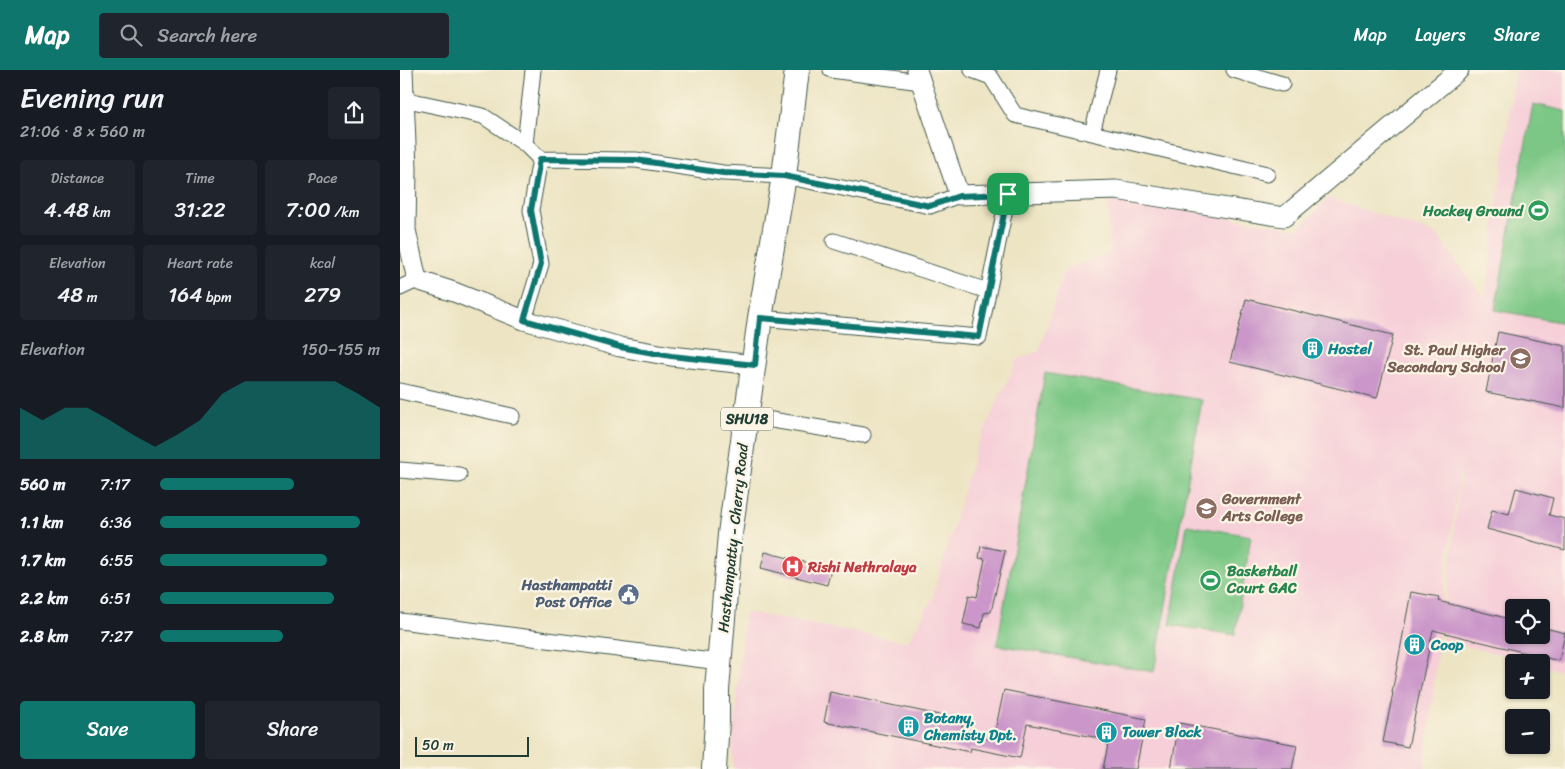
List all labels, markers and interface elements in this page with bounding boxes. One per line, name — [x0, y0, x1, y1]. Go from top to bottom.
search box — [99, 13, 449, 58]
text: Map — [25, 14, 69, 56]
text: Search here — [157, 19, 257, 52]
text: Map — [1354, 19, 1387, 51]
text: Layers — [1415, 19, 1466, 51]
text: Share — [1494, 19, 1540, 51]
icon: search — [117, 21, 145, 49]
text: Evening run — [20, 73, 164, 122]
button: share — [328, 87, 380, 139]
text: 21:06 · 8 × 560 m — [20, 117, 145, 146]
text: Distance — [51, 166, 104, 191]
text: Time — [185, 166, 215, 191]
text: Pace — [308, 166, 338, 191]
pin — [987, 173, 1029, 215]
icon: arrive — [994, 180, 1022, 208]
text: 4.48 — [44, 191, 89, 229]
text: 31:22 — [174, 191, 226, 229]
text: 7:00 — [286, 191, 331, 229]
place label: Hockey Ground — [1422, 198, 1525, 224]
sports icon: Hockey Ground — [1527, 199, 1551, 223]
text: km — [89, 200, 111, 225]
text: /km — [331, 200, 359, 225]
text: Elevation — [49, 251, 106, 276]
text: Heart rate — [167, 251, 233, 276]
text: kcal — [310, 251, 335, 276]
text: 48 — [57, 276, 83, 314]
text: 164 — [168, 276, 202, 314]
text: 279 — [304, 276, 341, 314]
text: m — [83, 285, 97, 310]
text: bpm — [202, 285, 232, 310]
text: Elevation — [20, 335, 85, 364]
text: 150–155 m — [301, 335, 380, 364]
place label: Hostel — [1327, 336, 1372, 362]
building icon: Hostel — [1300, 337, 1324, 361]
place label: St. Paul Higher Secondary School — [1386, 337, 1507, 380]
school or university icon: St. Paul Higher Secondary School — [1509, 347, 1533, 371]
road number: SHU18 — [721, 408, 773, 430]
street label: Hasthampatty - Cherry Road — [710, 441, 756, 634]
text: 560 m — [20, 470, 65, 499]
text: 7:17 — [100, 470, 130, 499]
place label: Government Arts College — [1221, 486, 1303, 529]
school or university icon: Government Arts College — [1194, 496, 1218, 520]
text: 1.1 km — [20, 508, 64, 537]
text: 6:36 — [100, 508, 132, 537]
text: 1.7 km — [20, 546, 66, 575]
text: 6:55 — [100, 546, 133, 575]
place label: Rishi Nethralaya — [807, 554, 917, 580]
hospital icon: Rishi Nethralaya — [780, 555, 804, 579]
place label: Basketball Court GAC — [1226, 558, 1298, 601]
sports icon: Basketball Court GAC — [1199, 568, 1223, 592]
place label: Hasthampatti Post Office — [521, 572, 613, 615]
public building icon: Hasthampatti Post Office — [616, 582, 640, 606]
text: 2.2 km — [20, 584, 68, 613]
text: 6:51 — [100, 584, 131, 613]
map controls — [1505, 599, 1550, 754]
button: locate — [1505, 599, 1550, 644]
text: 2.8 km — [20, 622, 69, 651]
text: 7:27 — [100, 622, 132, 651]
place label: Coop — [1430, 632, 1464, 658]
building icon: Coop — [1403, 633, 1427, 657]
button: + — [1505, 654, 1550, 699]
button: Save — [20, 701, 195, 759]
button: Share — [205, 701, 380, 759]
place label: Botany, Chemisty Dpt. — [923, 705, 1017, 748]
button: − — [1505, 709, 1550, 754]
building icon: Botany, Chemisty Dpt. — [896, 715, 920, 739]
place label: Tower Block — [1122, 719, 1203, 745]
building icon: Tower Block — [1094, 720, 1118, 744]
text: 50 m — [422, 733, 454, 758]
scale bar — [415, 734, 529, 757]

